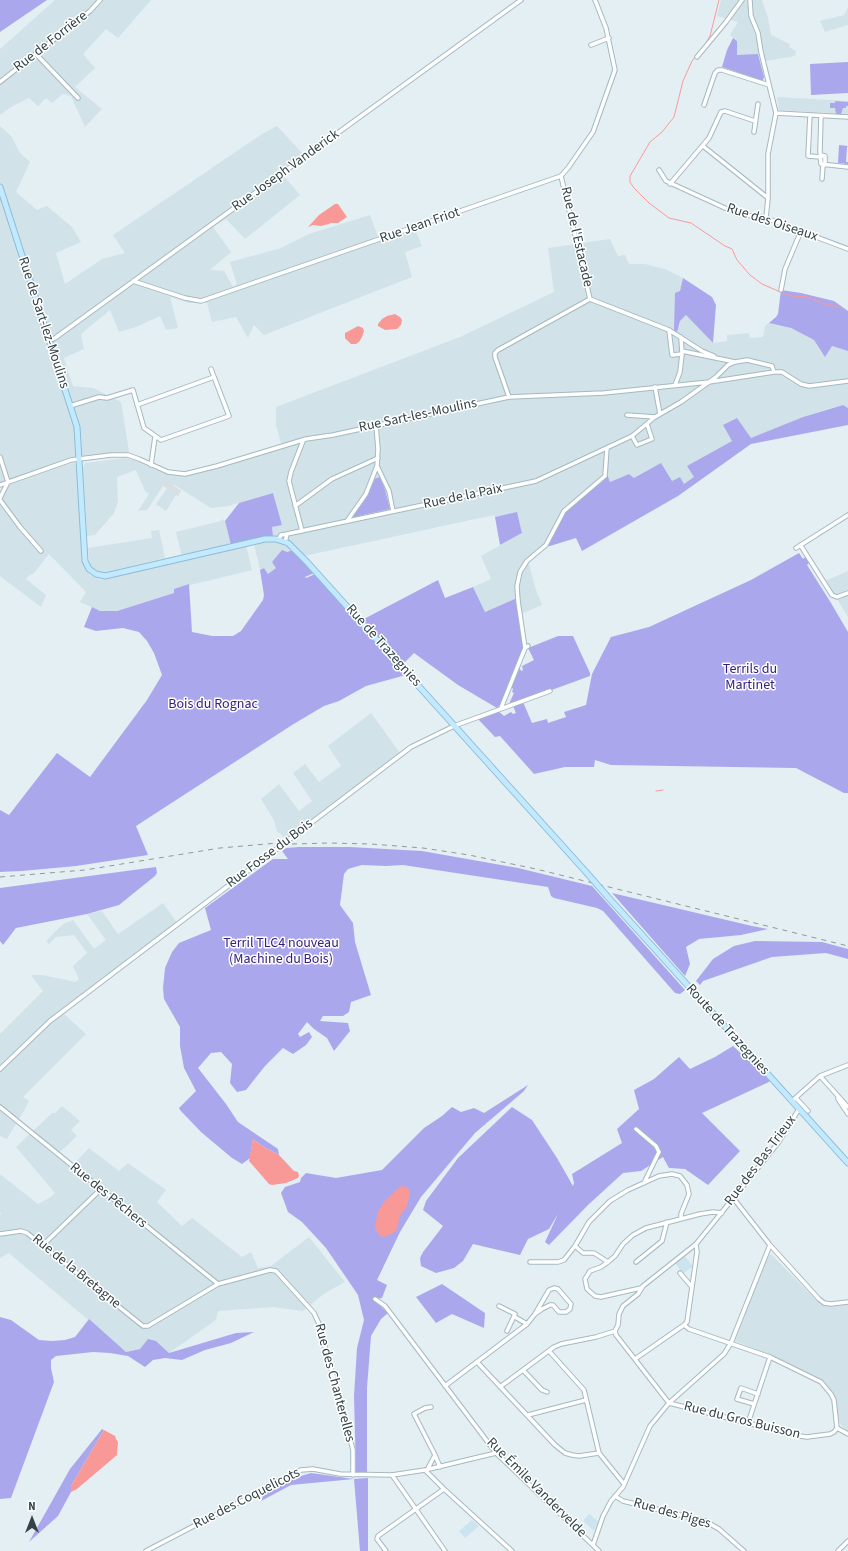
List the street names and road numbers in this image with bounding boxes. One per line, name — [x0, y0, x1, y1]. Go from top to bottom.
street label: Rue de Forrière — [11, 8, 91, 76]
street label: Rue Joseph Vanderick — [229, 126, 343, 216]
street label: Rue de l'Estacade — [556, 185, 596, 289]
street label: Rue des Oiseaux — [724, 200, 820, 246]
street label: Rue Jean Friot — [378, 204, 462, 248]
street label: Rue de Sart-lez-Moulins — [14, 255, 72, 391]
street label: Rue Sart-les-Moulins — [357, 395, 479, 437]
street label: Rue de la Paix — [422, 480, 504, 514]
street label: Rue de Trazegnies — [342, 601, 424, 691]
street label: Rue Fosse du Bois — [223, 816, 317, 892]
street label: Route de Trazegnies — [682, 981, 772, 1079]
street label: Rue des Bas Trieux — [722, 1113, 800, 1209]
street label: Rue des Pêchers — [66, 1160, 150, 1232]
street label: Rue de la Bretagne — [28, 1231, 124, 1313]
street label: Rue des Chanterelles — [310, 1322, 358, 1444]
street label: Rue du Gros Buisson — [682, 1398, 802, 1444]
street label: Rue Émile Vandervelde — [483, 1435, 589, 1541]
street label: Rue des Coquelicots — [191, 1465, 303, 1533]
street label: Rue des Piges — [631, 1495, 713, 1533]

